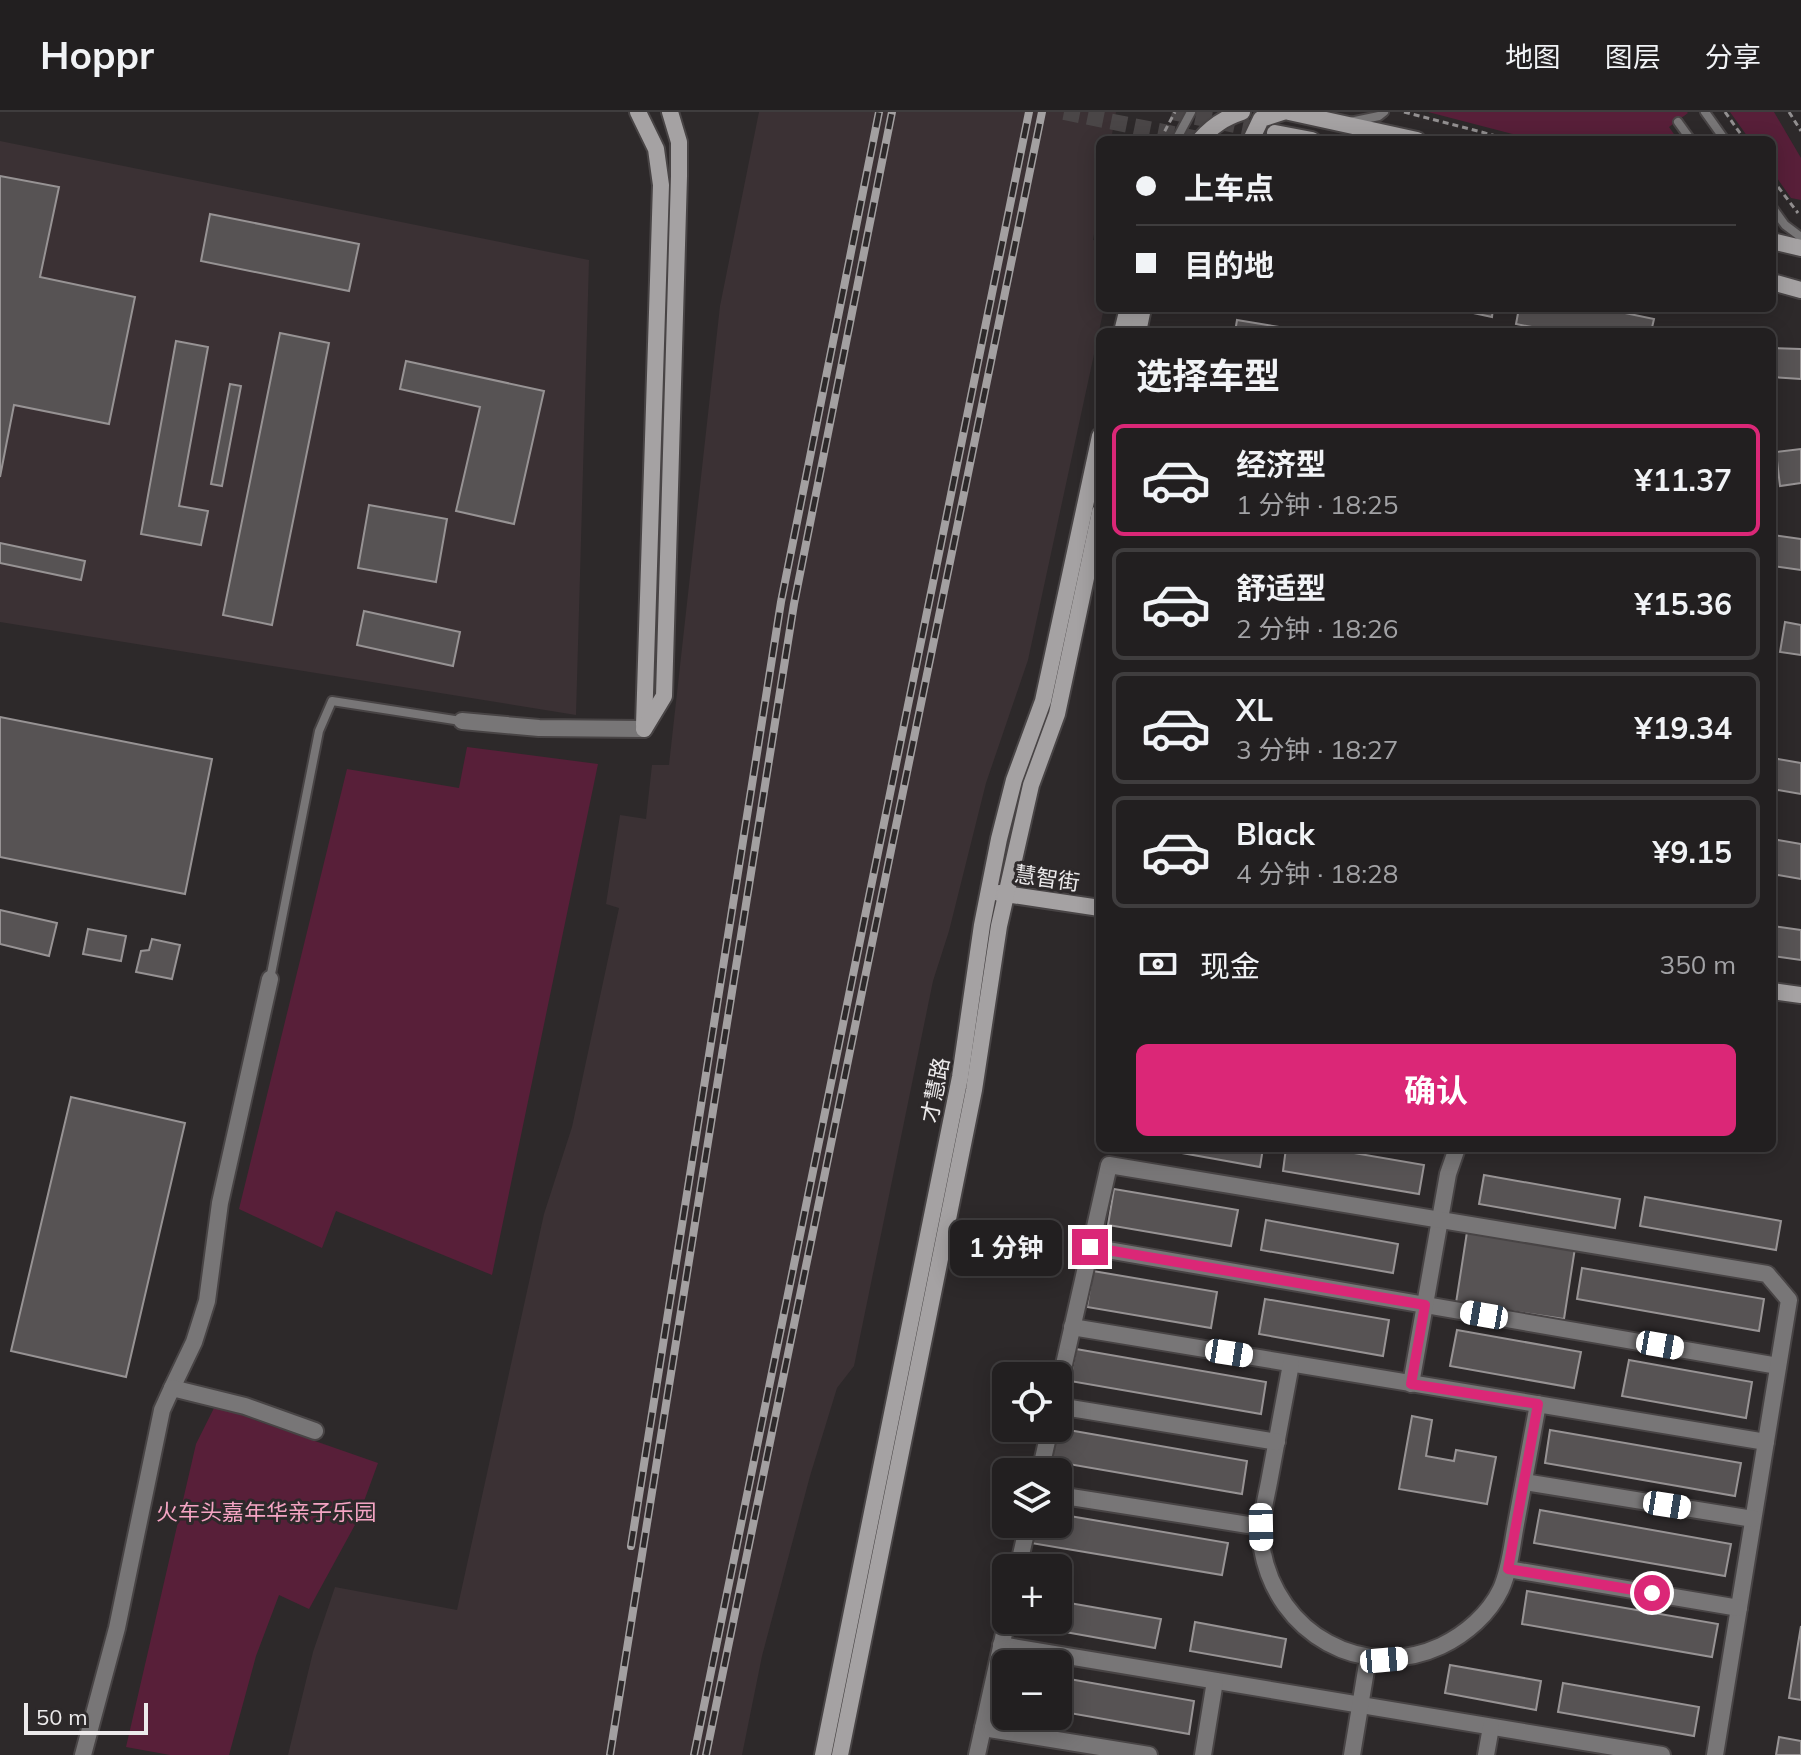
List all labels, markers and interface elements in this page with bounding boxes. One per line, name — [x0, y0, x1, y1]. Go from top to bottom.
text: Hoppr — [40, 31, 154, 79]
text: 地图 — [1505, 39, 1561, 74]
text: 图层 — [1605, 39, 1661, 74]
text: 分享 — [1705, 39, 1761, 74]
text: 上车点 — [1184, 169, 1274, 207]
text: 目的地 — [1184, 246, 1274, 284]
text: 选择车型 — [1136, 353, 1280, 398]
icon: car — [1140, 444, 1212, 516]
text: 经济型 — [1236, 445, 1326, 483]
text: ¥11.37 — [1635, 461, 1732, 499]
text: 1 分钟 · 18:25 — [1236, 488, 1398, 521]
icon: car — [1140, 568, 1212, 640]
text: 舒适型 — [1236, 569, 1326, 607]
text: ¥15.36 — [1635, 585, 1732, 623]
text: 2 分钟 · 18:26 — [1236, 612, 1398, 645]
text: XL — [1236, 691, 1273, 729]
icon: car — [1140, 692, 1212, 764]
text: ¥19.34 — [1635, 709, 1732, 747]
text: 3 分钟 · 18:27 — [1236, 733, 1398, 766]
text: Black — [1236, 815, 1315, 853]
icon: car — [1140, 816, 1212, 888]
text: ¥9.15 — [1653, 833, 1732, 871]
text: 4 分钟 · 18:28 — [1236, 857, 1398, 890]
street label: 慧智街 — [1012, 860, 1082, 896]
icon: cash — [1136, 942, 1180, 986]
text: 现金 — [1200, 947, 1260, 985]
text: 350 m — [1660, 948, 1736, 981]
button: 确认 — [1136, 1044, 1736, 1136]
street label: 才慧路 — [915, 1055, 955, 1125]
callout: 1 分钟 — [950, 1219, 1062, 1275]
route end — [1072, 1229, 1108, 1265]
text: 1 分钟 — [969, 1231, 1043, 1264]
car — [1458, 1299, 1510, 1331]
car — [1634, 1329, 1686, 1361]
car — [1203, 1337, 1255, 1369]
map controls — [992, 1362, 1072, 1730]
button: locate — [992, 1362, 1072, 1442]
button: layers — [992, 1458, 1072, 1538]
car — [1641, 1489, 1693, 1521]
park label: 火车头嘉年华亲子乐园 — [156, 1498, 376, 1526]
car — [1249, 1503, 1273, 1551]
button: + — [992, 1554, 1072, 1634]
route start — [1634, 1575, 1670, 1611]
car — [1359, 1646, 1409, 1674]
button: − — [992, 1650, 1072, 1730]
scale bar — [24, 1699, 148, 1735]
text: 50 m — [36, 1703, 87, 1731]

